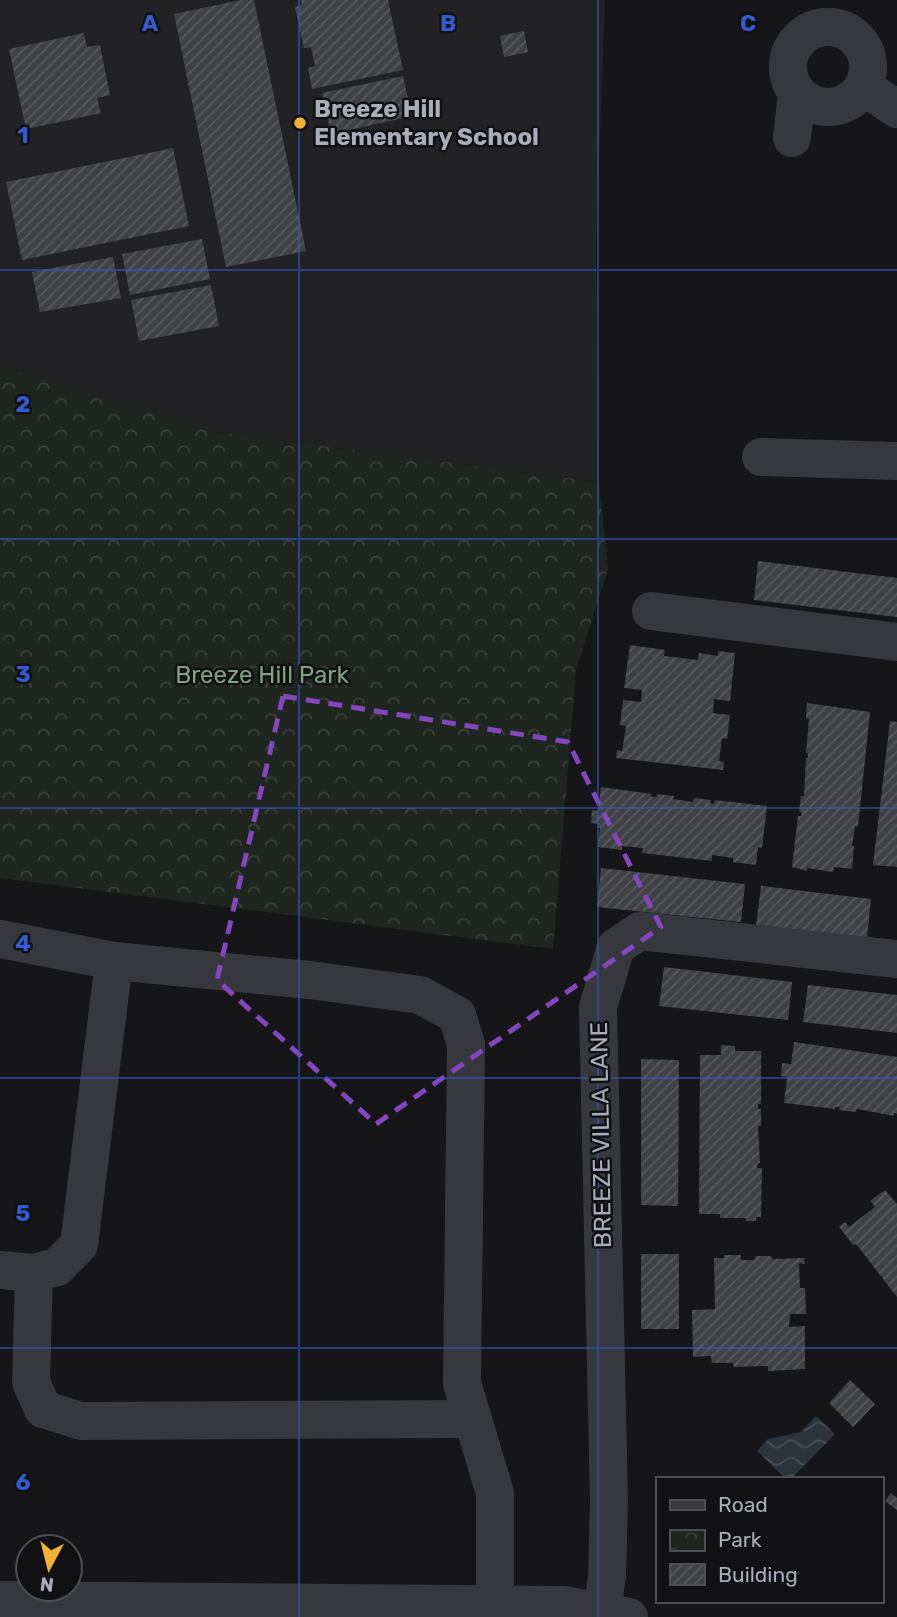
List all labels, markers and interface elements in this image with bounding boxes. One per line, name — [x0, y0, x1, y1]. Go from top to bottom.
text: A — [142, 9, 159, 37]
text: B — [440, 9, 456, 37]
text: C — [740, 9, 756, 37]
place label: Breeze Hill Elementary School — [314, 95, 539, 151]
marker: Breeze Hill Elementary School — [292, 115, 308, 131]
text: 1 — [17, 121, 29, 149]
text: 2 — [16, 390, 30, 418]
text: 3 — [15, 660, 31, 688]
park label: Breeze Hill Park — [175, 661, 349, 689]
text: 4 — [15, 929, 31, 957]
street label: BREEZE VILLA LANE — [585, 1022, 617, 1248]
text: 5 — [16, 1199, 31, 1227]
text: 6 — [16, 1468, 31, 1496]
legend — [656, 1477, 883, 1603]
text: Road — [718, 1492, 768, 1517]
text: Park — [718, 1527, 762, 1552]
north arrow — [14, 1533, 84, 1603]
text: Building — [718, 1562, 798, 1587]
text: N — [39, 1572, 55, 1597]

